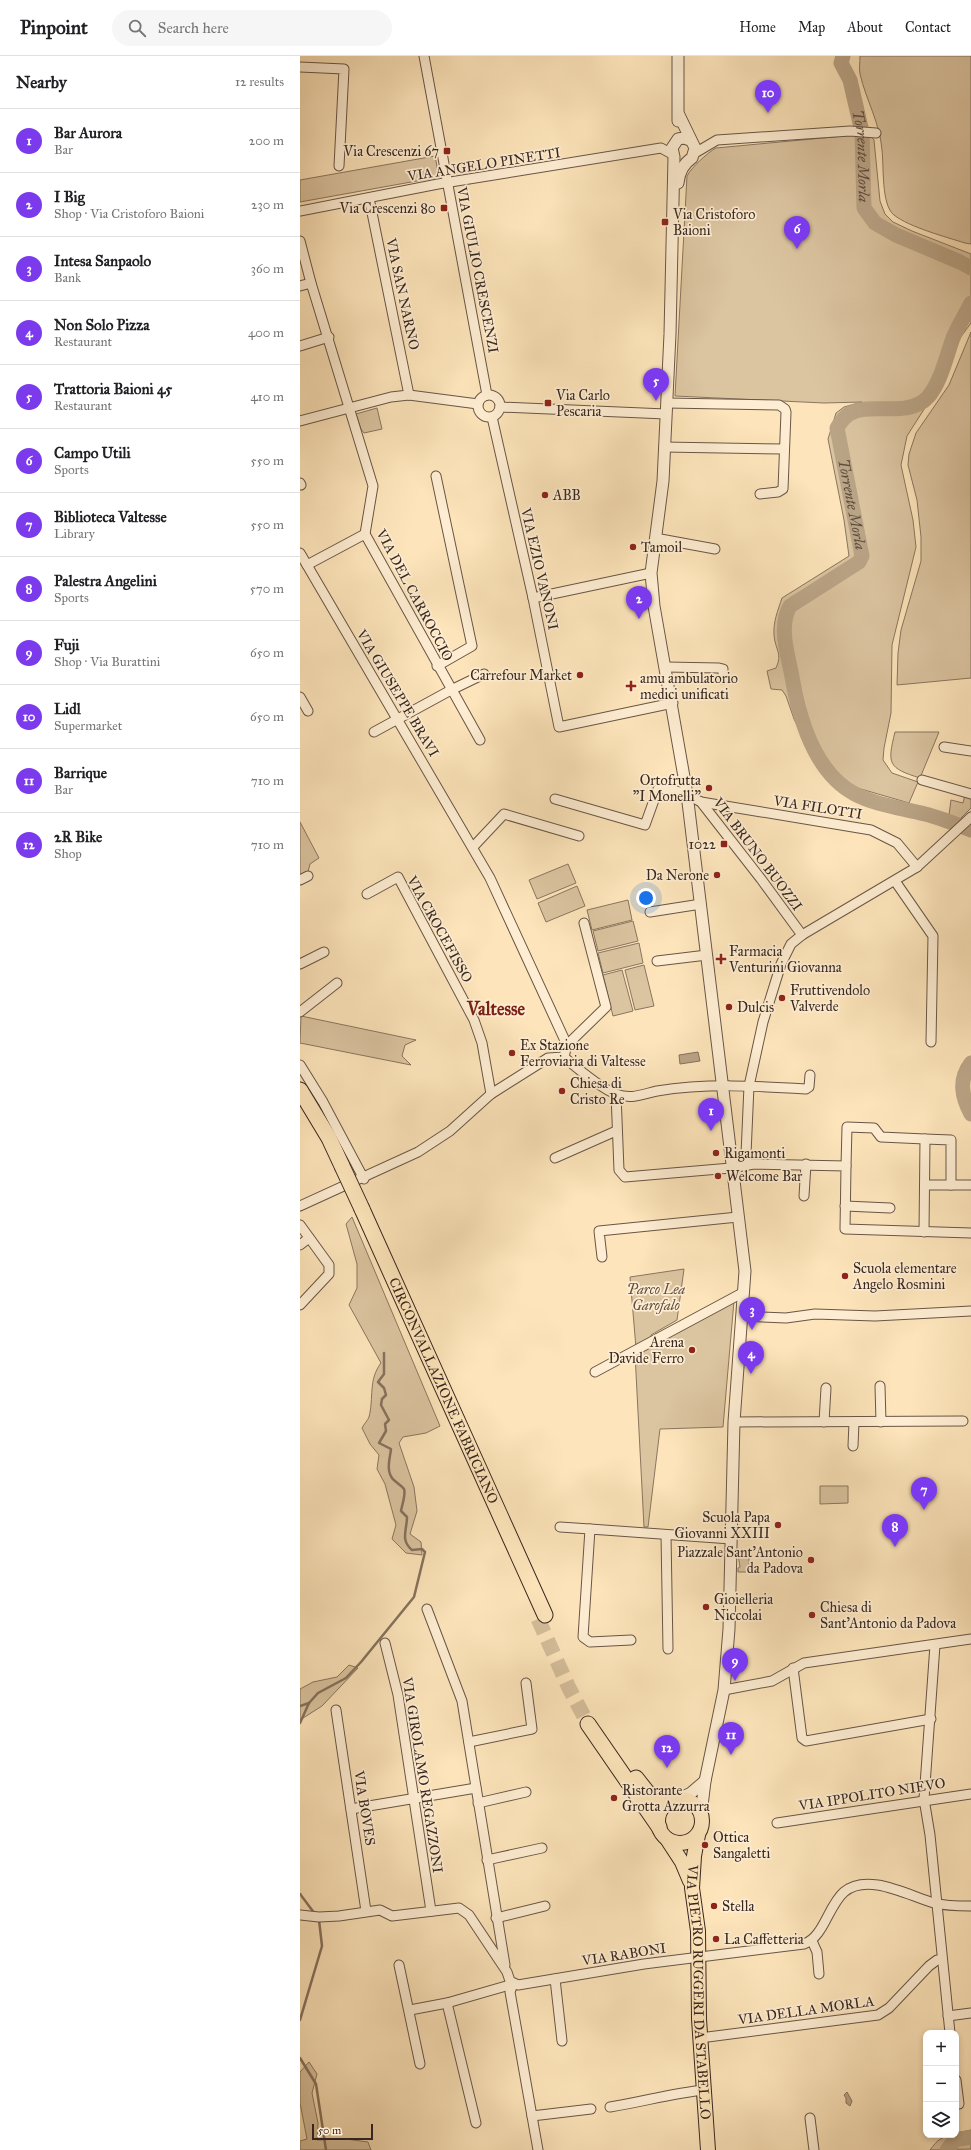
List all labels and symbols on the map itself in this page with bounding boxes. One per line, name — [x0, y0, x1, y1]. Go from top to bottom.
pin: 10 — [755, 80, 781, 113]
water label: Torrente Morla — [848, 108, 873, 203]
place label: Via Crescenzi 67 — [343, 143, 439, 160]
street label: VIA ANGELO PINETTI — [405, 144, 562, 185]
marker: Via Crescenzi 67 — [442, 146, 452, 156]
street label: VIA GIULIO CRESCENZI — [453, 185, 502, 355]
place label: Via Crescenzi 80 — [339, 200, 436, 217]
marker: Via Crescenzi 80 — [439, 203, 449, 213]
place label: Via Cristoforo Baioni — [672, 206, 755, 239]
pin: 6 — [784, 216, 810, 249]
marker: Via Cristoforo Baioni — [660, 217, 670, 227]
street label: VIA SAN NARNO — [382, 236, 423, 352]
pin: 5 — [643, 368, 669, 401]
place label: Via Carlo Pescaria — [555, 387, 610, 420]
marker: Via Carlo Pescaria — [543, 398, 553, 408]
water label: Torrente Morla — [834, 457, 870, 551]
place label: ABB — [552, 487, 581, 504]
marker: ABB — [540, 490, 550, 500]
street label: VIA EZIO VANONI — [517, 505, 562, 632]
street label: VIA DEL CARROCCIO — [372, 525, 457, 664]
place label: Tamoil — [641, 539, 682, 556]
marker: Tamoil — [628, 542, 638, 552]
pin: 2 — [626, 586, 652, 619]
street label: VIA GIUSEPPE BRAVI — [352, 626, 442, 760]
place label: Carrefour Market — [470, 667, 572, 684]
marker: Carrefour Market — [575, 670, 585, 680]
place label: amu ambulatorio medici unificati — [640, 670, 738, 703]
marker: amu ambulatorio medici unificati — [625, 680, 637, 692]
place label: Ortofrutta "I Monelli" — [633, 772, 701, 805]
marker: Ortofrutta "I Monelli" — [704, 783, 714, 793]
street label: VIA FILOTTI — [771, 792, 864, 823]
street label: VIA BRUNO BUOZZI — [709, 794, 806, 914]
place label: 1022 — [689, 836, 716, 853]
marker: 1022 — [719, 839, 729, 849]
place label: Da Nerone — [646, 867, 709, 884]
marker: Da Nerone — [712, 870, 722, 880]
street label: VIA CROCEFISSO — [403, 872, 476, 986]
your location — [636, 888, 656, 908]
place label: Farmacia Venturini Giovanna — [728, 943, 842, 976]
marker: Farmacia Venturini Giovanna — [716, 954, 726, 964]
place label: Fruttivendolo Valverde — [789, 982, 870, 1015]
marker: Fruttivendolo Valverde — [777, 993, 787, 1003]
district label: Valtesse — [466, 998, 526, 1020]
place label: Dulcis — [737, 999, 774, 1016]
marker: Dulcis — [724, 1002, 734, 1012]
place label: Ex Stazione Ferroviaria di Valtesse — [520, 1037, 646, 1070]
marker: Ex Stazione Ferroviaria di Valtesse — [507, 1048, 517, 1058]
place label: Chiesa di Cristo Re — [570, 1075, 625, 1108]
marker: Chiesa di Cristo Re — [557, 1086, 567, 1096]
pin: 1 — [698, 1098, 724, 1131]
place label: Rigamonti — [724, 1145, 785, 1162]
marker: Rigamonti — [711, 1148, 721, 1158]
place label: Welcome Bar — [726, 1168, 803, 1185]
marker: Welcome Bar — [713, 1171, 723, 1181]
place label: Scuola elementare Angelo Rosmini — [852, 1260, 957, 1293]
marker: Scuola elementare Angelo Rosmini — [840, 1271, 850, 1281]
street label: CIRCONVALLAZIONE FABRICIANO — [385, 1275, 502, 1506]
park label: Parco Lea Garofalo — [627, 1281, 685, 1314]
pin: 3 — [739, 1297, 765, 1330]
place label: Arena Davide Ferro — [608, 1334, 684, 1367]
pin: 4 — [738, 1341, 764, 1374]
marker: Arena Davide Ferro — [687, 1345, 697, 1355]
pin: 7 — [911, 1477, 937, 1510]
place label: Scuola Papa Giovanni XXIII — [675, 1509, 770, 1542]
pin: 8 — [882, 1514, 908, 1547]
marker: Scuola Papa Giovanni XXIII — [773, 1520, 783, 1530]
place label: Piazzale Sant'Antonio da Padova — [677, 1544, 803, 1577]
marker: Piazzale Sant'Antonio da Padova — [806, 1555, 816, 1565]
place label: Gioielleria Niccolai — [714, 1591, 773, 1624]
place label: Chiesa di Sant'Antonio da Padova — [820, 1599, 956, 1632]
marker: Gioielleria Niccolai — [701, 1602, 711, 1612]
marker: Chiesa di Sant'Antonio da Padova — [807, 1610, 817, 1620]
pin: 9 — [722, 1648, 748, 1681]
street label: VIA GIROLAMO REGAZZONI — [398, 1675, 446, 1874]
pin: 11 — [718, 1722, 744, 1755]
pin: 12 — [654, 1735, 680, 1768]
street label: VIA BOVES — [350, 1768, 379, 1847]
street label: VIA IPPOLITO NIEVO — [797, 1774, 947, 1815]
place label: Ristorante Grotta Azzurra — [622, 1782, 710, 1815]
marker: Ristorante Grotta Azzurra — [609, 1793, 619, 1803]
place label: Ottica Sangaletti — [713, 1829, 770, 1862]
marker: Ottica Sangaletti — [700, 1840, 710, 1850]
street label: VIA PIETRO RUGGERI DA STABELLO — [683, 1863, 714, 2120]
place label: Stella — [722, 1898, 754, 1915]
marker: Stella — [709, 1901, 719, 1911]
place label: La Caffetteria — [724, 1931, 804, 1948]
marker: La Caffetteria — [711, 1934, 721, 1944]
street label: VIA RABONI — [580, 1939, 667, 1970]
street label: VIA DELLA MORLA — [736, 1992, 876, 2029]
scale bar — [312, 2122, 373, 2141]

